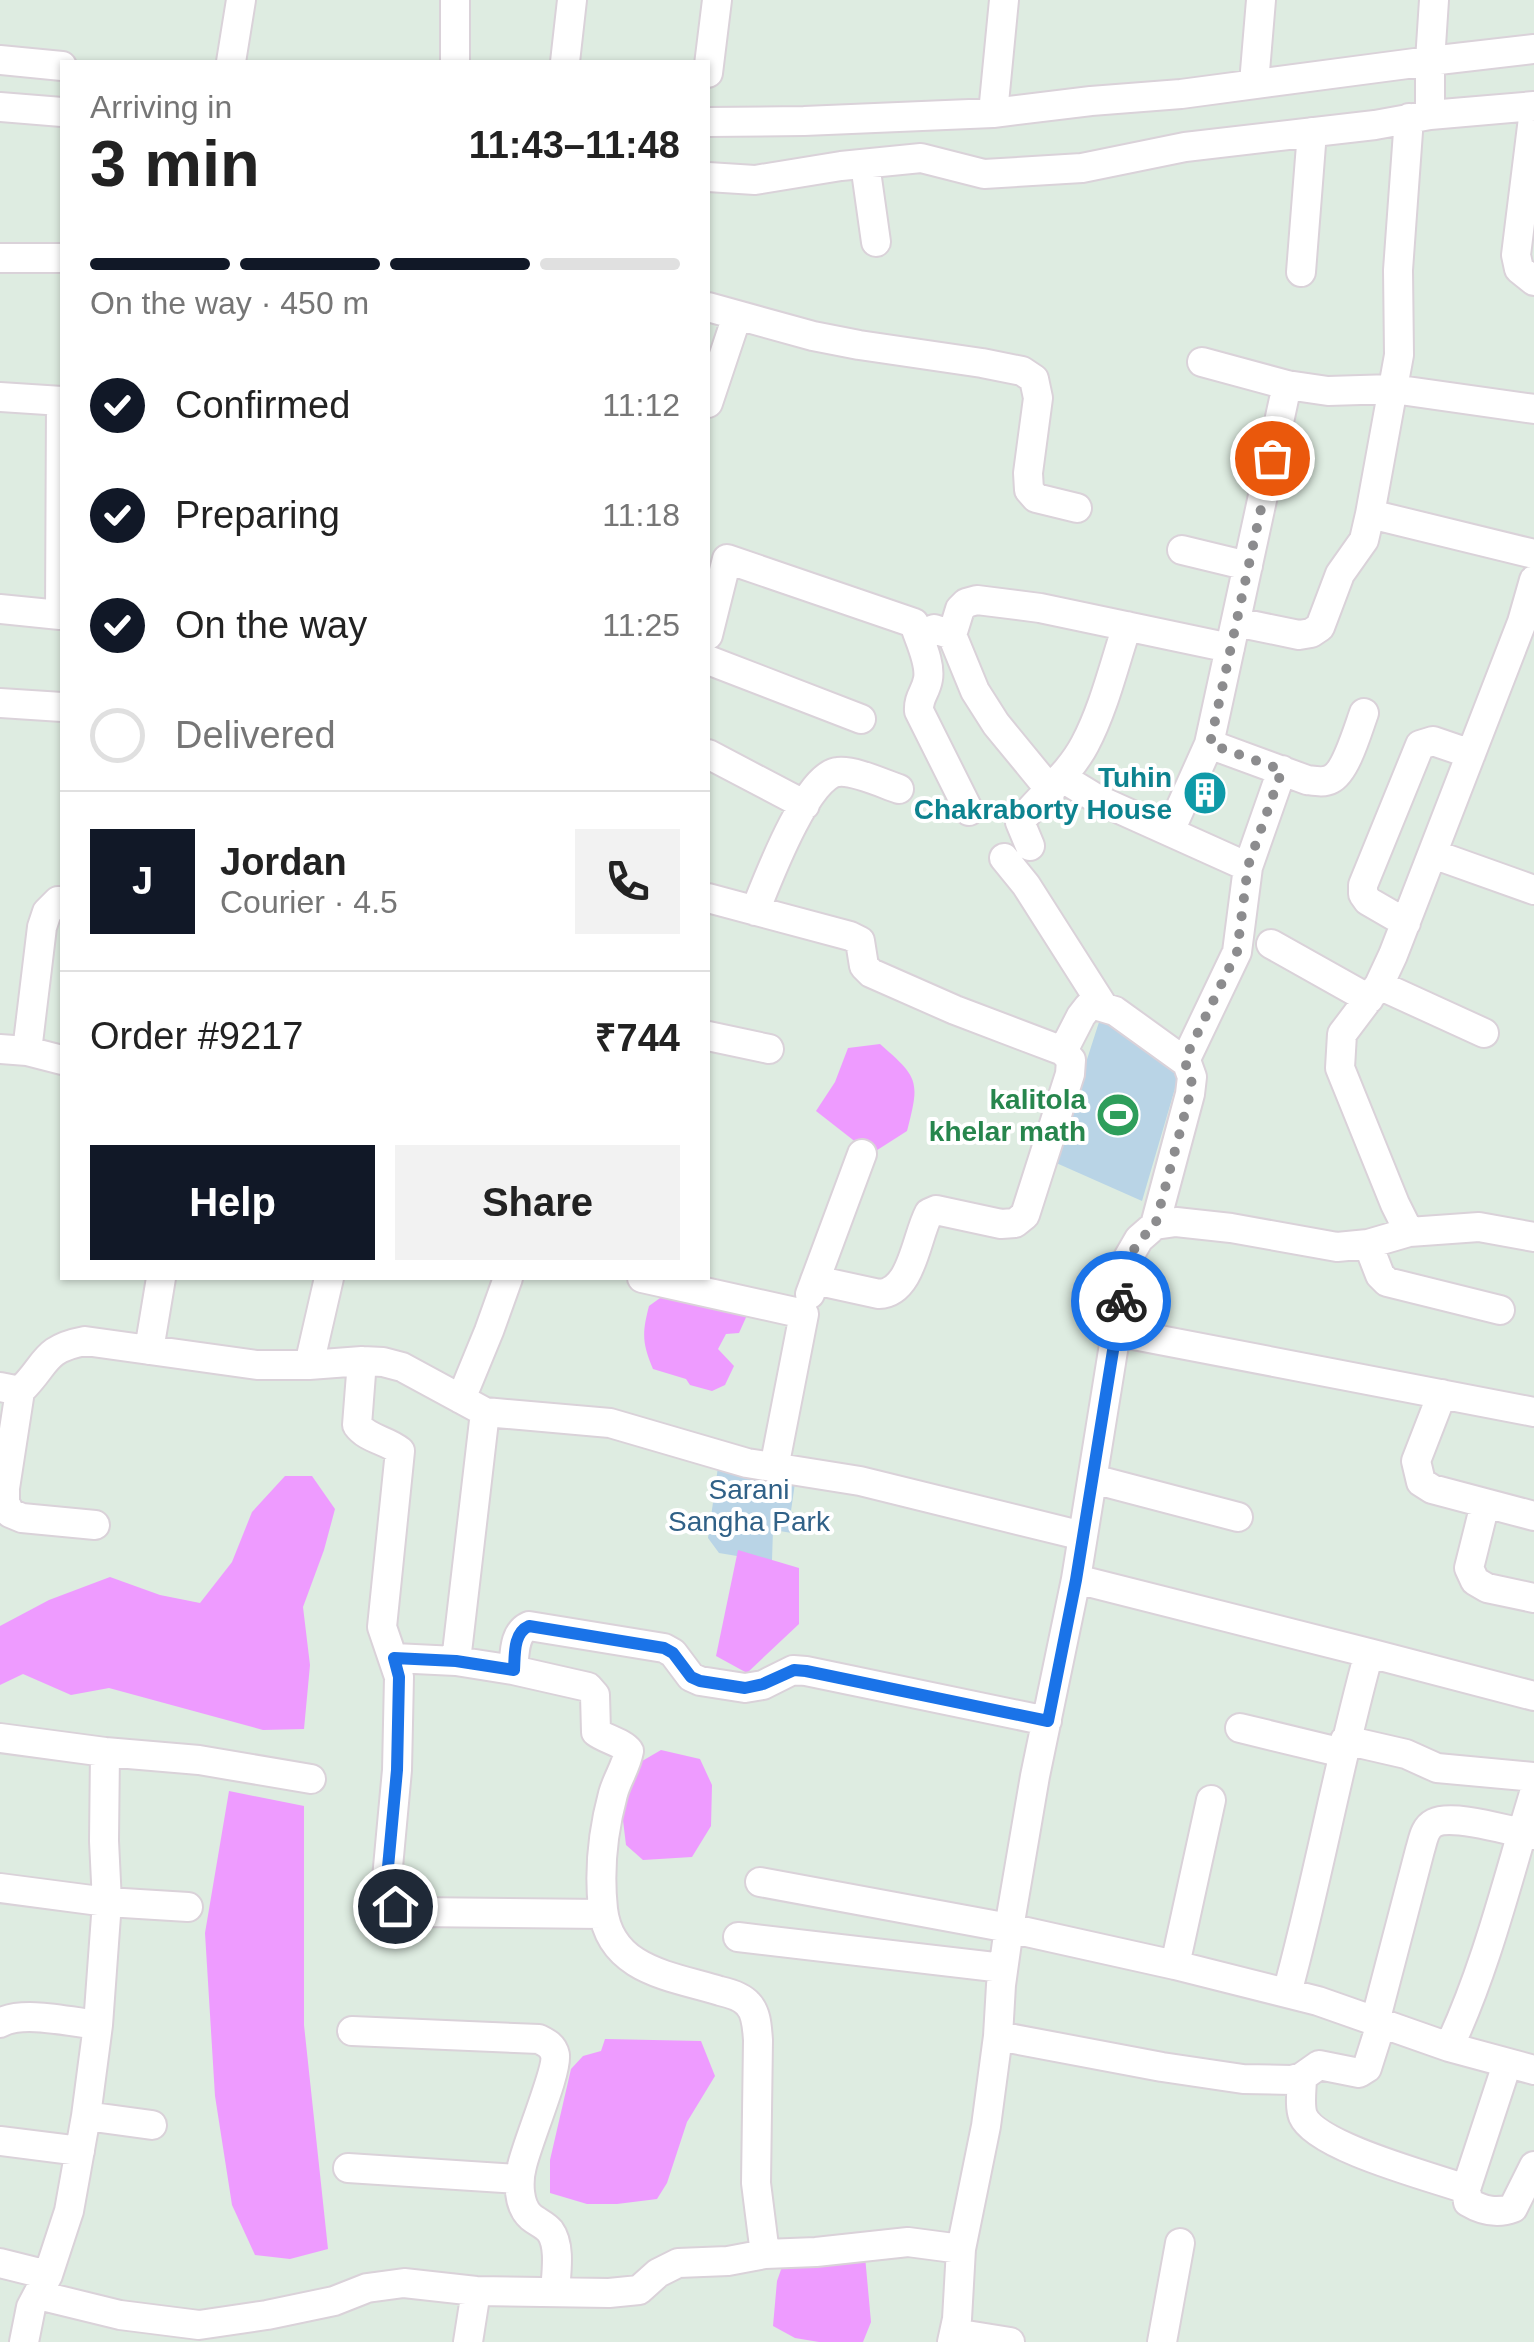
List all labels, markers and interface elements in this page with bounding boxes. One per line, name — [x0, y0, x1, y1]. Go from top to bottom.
text: Arriving in — [90, 89, 232, 125]
text: 11:43–11:48 — [469, 124, 680, 166]
text: 3 min — [90, 127, 260, 200]
text: On the way · 450 m — [90, 285, 369, 321]
icon: check — [90, 378, 145, 433]
text: Confirmed — [175, 384, 350, 426]
text: 11:12 — [602, 387, 680, 423]
pin — [1230, 416, 1315, 501]
icon: bag — [1245, 431, 1300, 486]
icon: check — [90, 488, 145, 543]
text: Preparing — [175, 494, 340, 536]
text: 11:18 — [602, 497, 680, 533]
icon: check — [90, 598, 145, 653]
text: On the way — [175, 604, 367, 646]
text: 11:25 — [602, 607, 680, 643]
text: Delivered — [175, 714, 336, 756]
place label: Tuhin Chakraborty House — [914, 762, 1172, 825]
building icon: Tuhin Chakraborty House — [1182, 770, 1228, 816]
button: phone — [575, 829, 680, 934]
text: Jordan — [220, 841, 347, 883]
text: J — [132, 860, 153, 902]
text: Courier · 4.5 — [220, 884, 398, 920]
text: Order #9217 — [90, 1015, 303, 1057]
text: ₹744 — [595, 1017, 680, 1059]
place label: kalitola khelar math — [929, 1084, 1086, 1147]
sports icon: kalitola khelar math — [1095, 1092, 1141, 1138]
button: Help — [90, 1145, 375, 1260]
button: Share — [395, 1145, 680, 1260]
courier — [1071, 1251, 1171, 1351]
icon: bike — [1094, 1274, 1149, 1329]
park label: Sarani Sangha Park — [668, 1474, 831, 1537]
pin — [353, 1864, 438, 1949]
icon: home — [368, 1879, 423, 1934]

